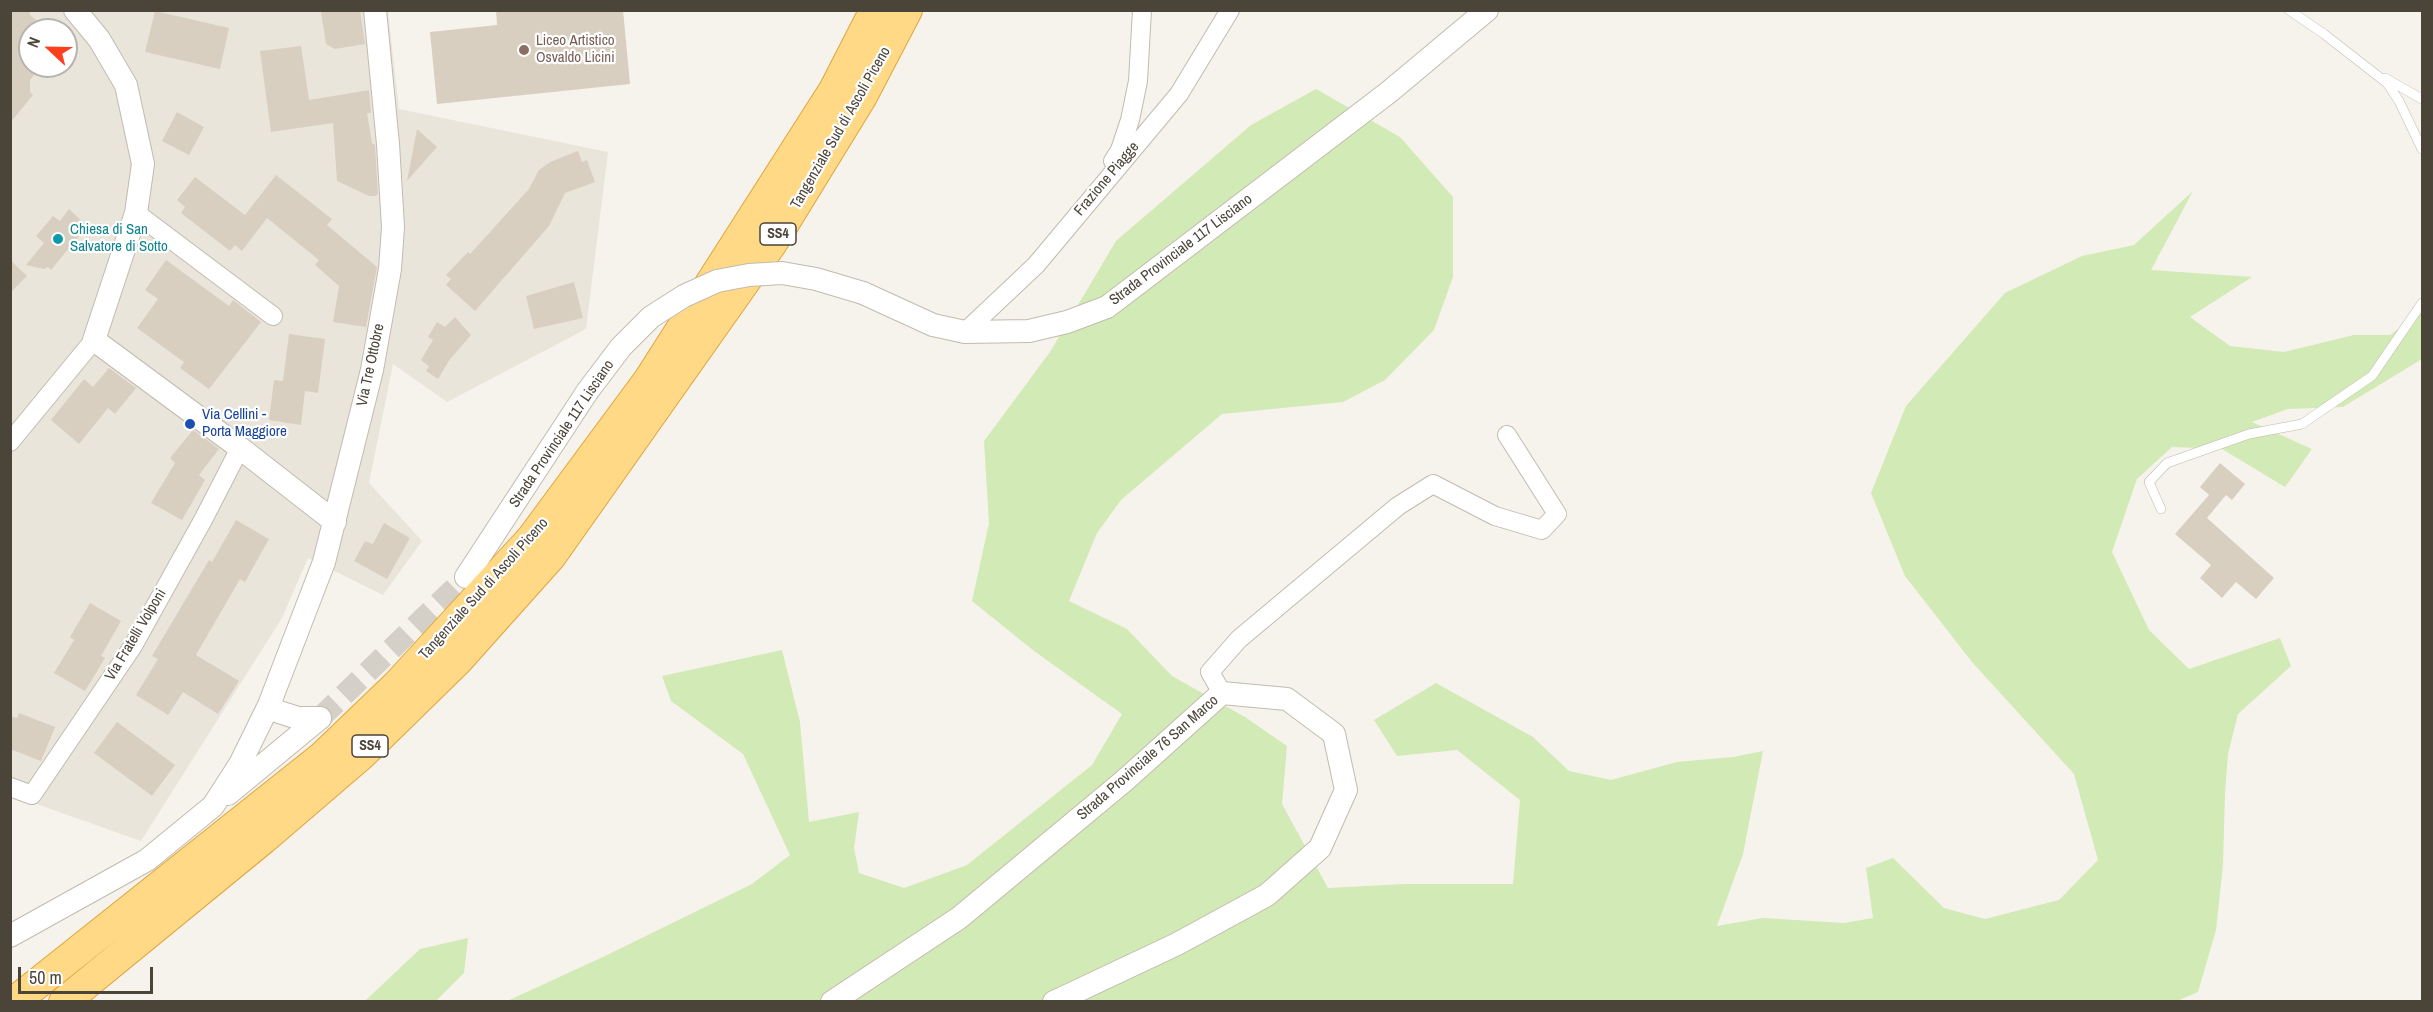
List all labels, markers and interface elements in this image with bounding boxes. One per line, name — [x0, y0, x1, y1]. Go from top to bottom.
north arrow — [18, 18, 78, 78]
place label: Liceo Artistico Osvaldo Licini — [536, 32, 615, 67]
text: N — [21, 33, 45, 51]
marker: Liceo Artistico Osvaldo Licini — [517, 43, 531, 57]
street label: Tangenziale Sud di Ascoli Piceno — [787, 44, 895, 212]
street label: Frazione Piagge — [1071, 138, 1143, 220]
street label: Strada Provinciale 117 Lisciano — [1106, 190, 1256, 310]
place label: Chiesa di San Salvatore di Sotto — [70, 221, 168, 256]
road number: SS4 — [760, 223, 796, 245]
marker: Chiesa di San Salvatore di Sotto — [51, 232, 65, 246]
street label: Via Tre Ottobre — [353, 322, 389, 408]
street label: Strada Provinciale 117 Lisciano — [506, 357, 618, 511]
place label: Via Cellini - Porta Maggiore — [202, 406, 287, 441]
marker: Via Cellini - Porta Maggiore — [183, 417, 197, 431]
street label: Tangenziale Sud di Ascoli Piceno — [416, 515, 552, 663]
street label: Via Fratelli Volponi — [102, 586, 170, 684]
street label: Strada Provinciale 76 San Marco — [1074, 692, 1222, 824]
road number: SS4 — [352, 735, 388, 757]
scale bar — [21, 955, 156, 993]
text: 50 m — [29, 965, 62, 990]

